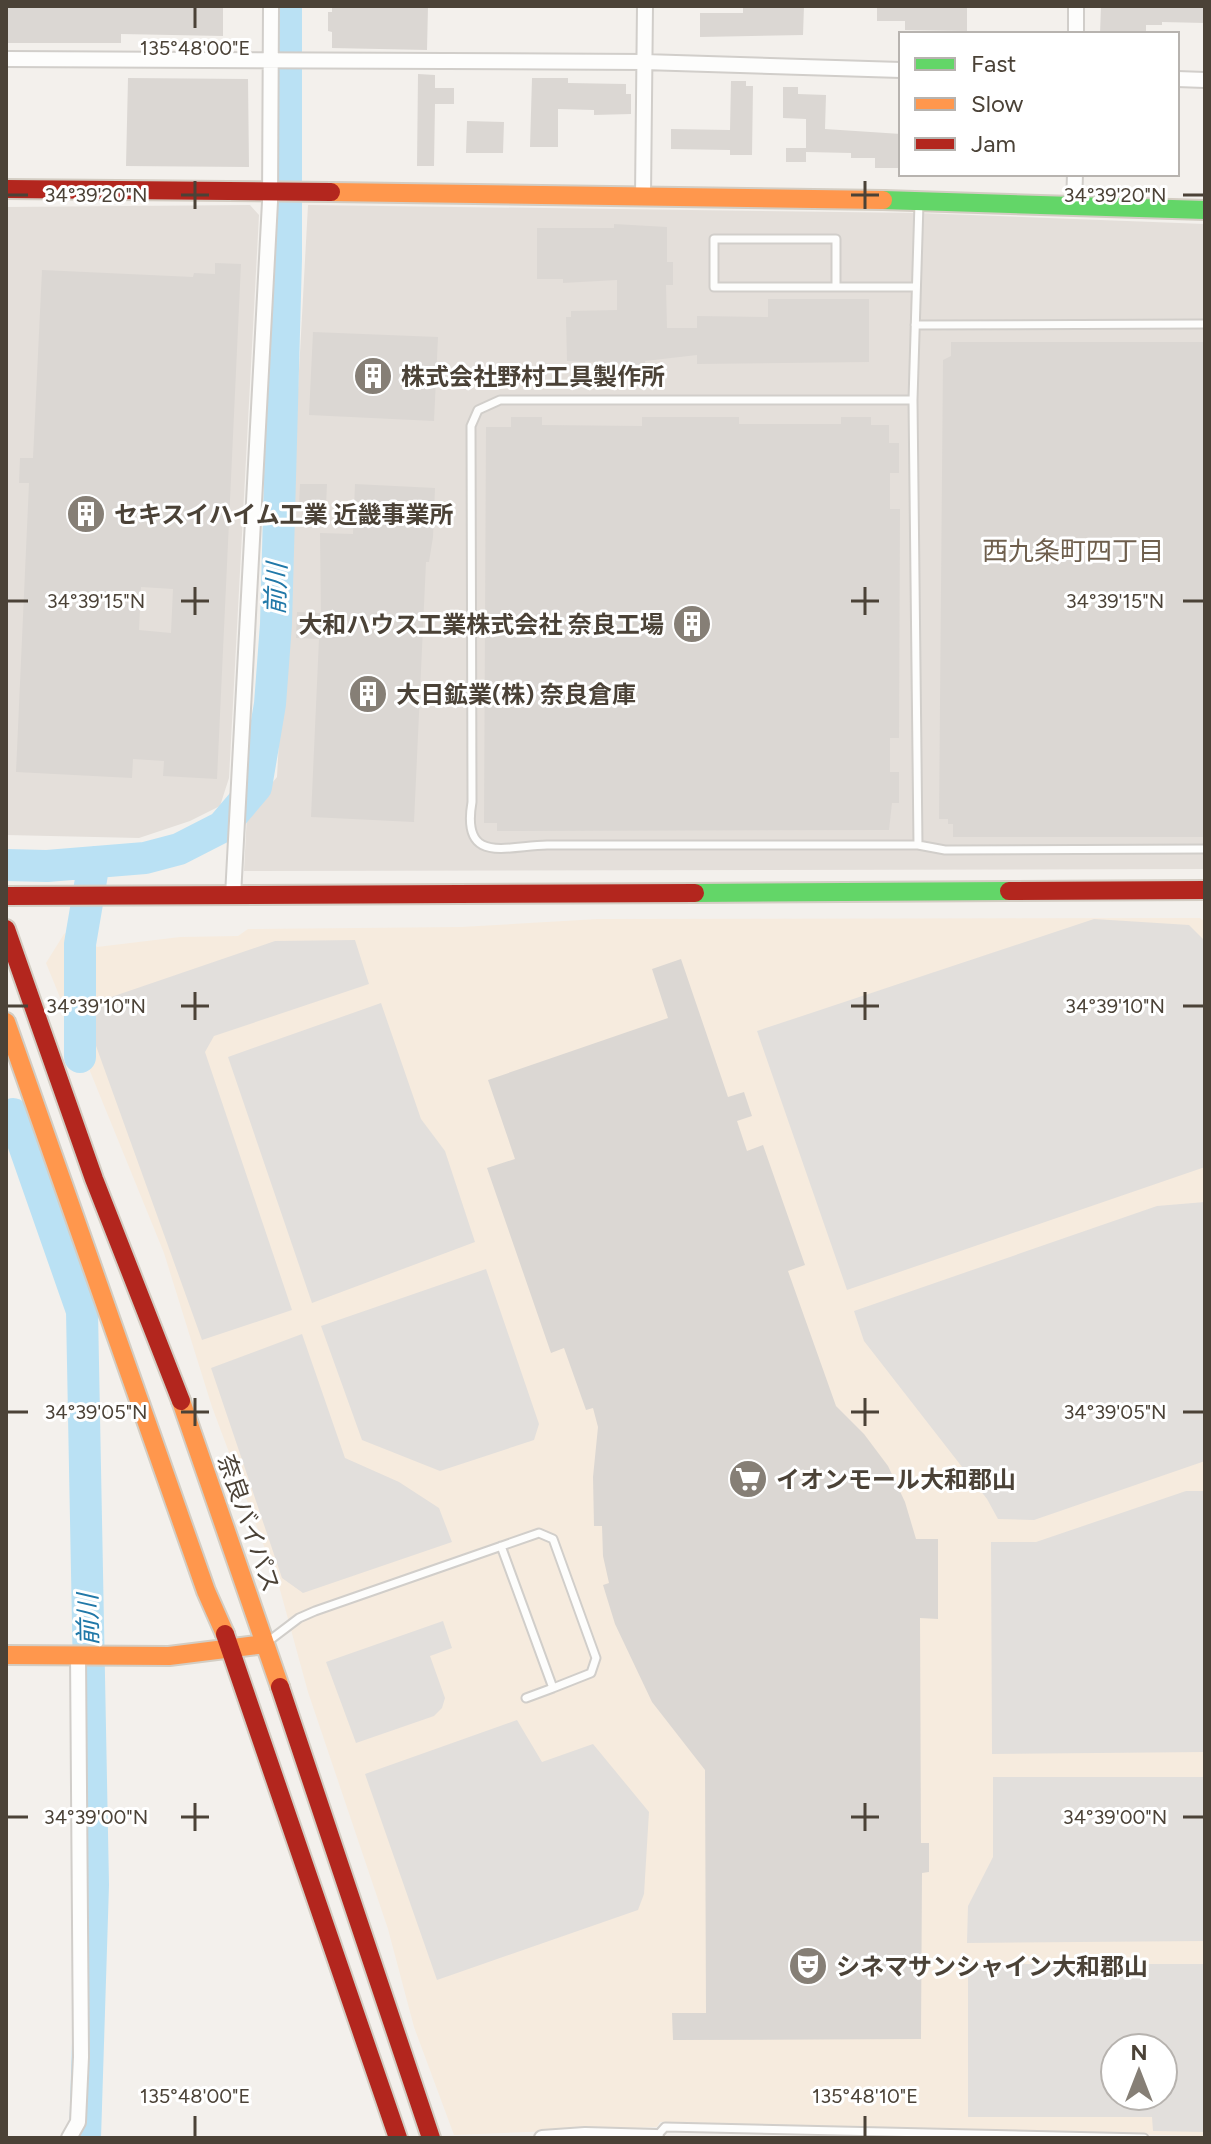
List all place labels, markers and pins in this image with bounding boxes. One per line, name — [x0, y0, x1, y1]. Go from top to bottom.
building icon: 株式会社野村工具製作所 — [352, 355, 394, 397]
place label: 株式会社野村工具製作所 — [401, 362, 665, 391]
building icon: セキスイハイム工業 近畿事業所 — [65, 493, 107, 535]
place label: セキスイハイム工業 近畿事業所 — [114, 500, 454, 529]
building icon: 大和ハウス工業株式会社 奈良工場 — [671, 603, 713, 645]
place label: 大和ハウス工業株式会社 奈良工場 — [298, 610, 664, 639]
building icon: 大日鉱業(株) 奈良倉庫 — [347, 673, 389, 715]
place label: 大日鉱業(株) 奈良倉庫 — [396, 680, 636, 709]
supermarket icon: イオンモール大和郡山 — [727, 1458, 769, 1500]
place label: イオンモール大和郡山 — [776, 1465, 1016, 1494]
theatre icon: シネマサンシャイン大和郡山 — [787, 1945, 829, 1987]
place label: シネマサンシャイン大和郡山 — [836, 1952, 1148, 1981]

